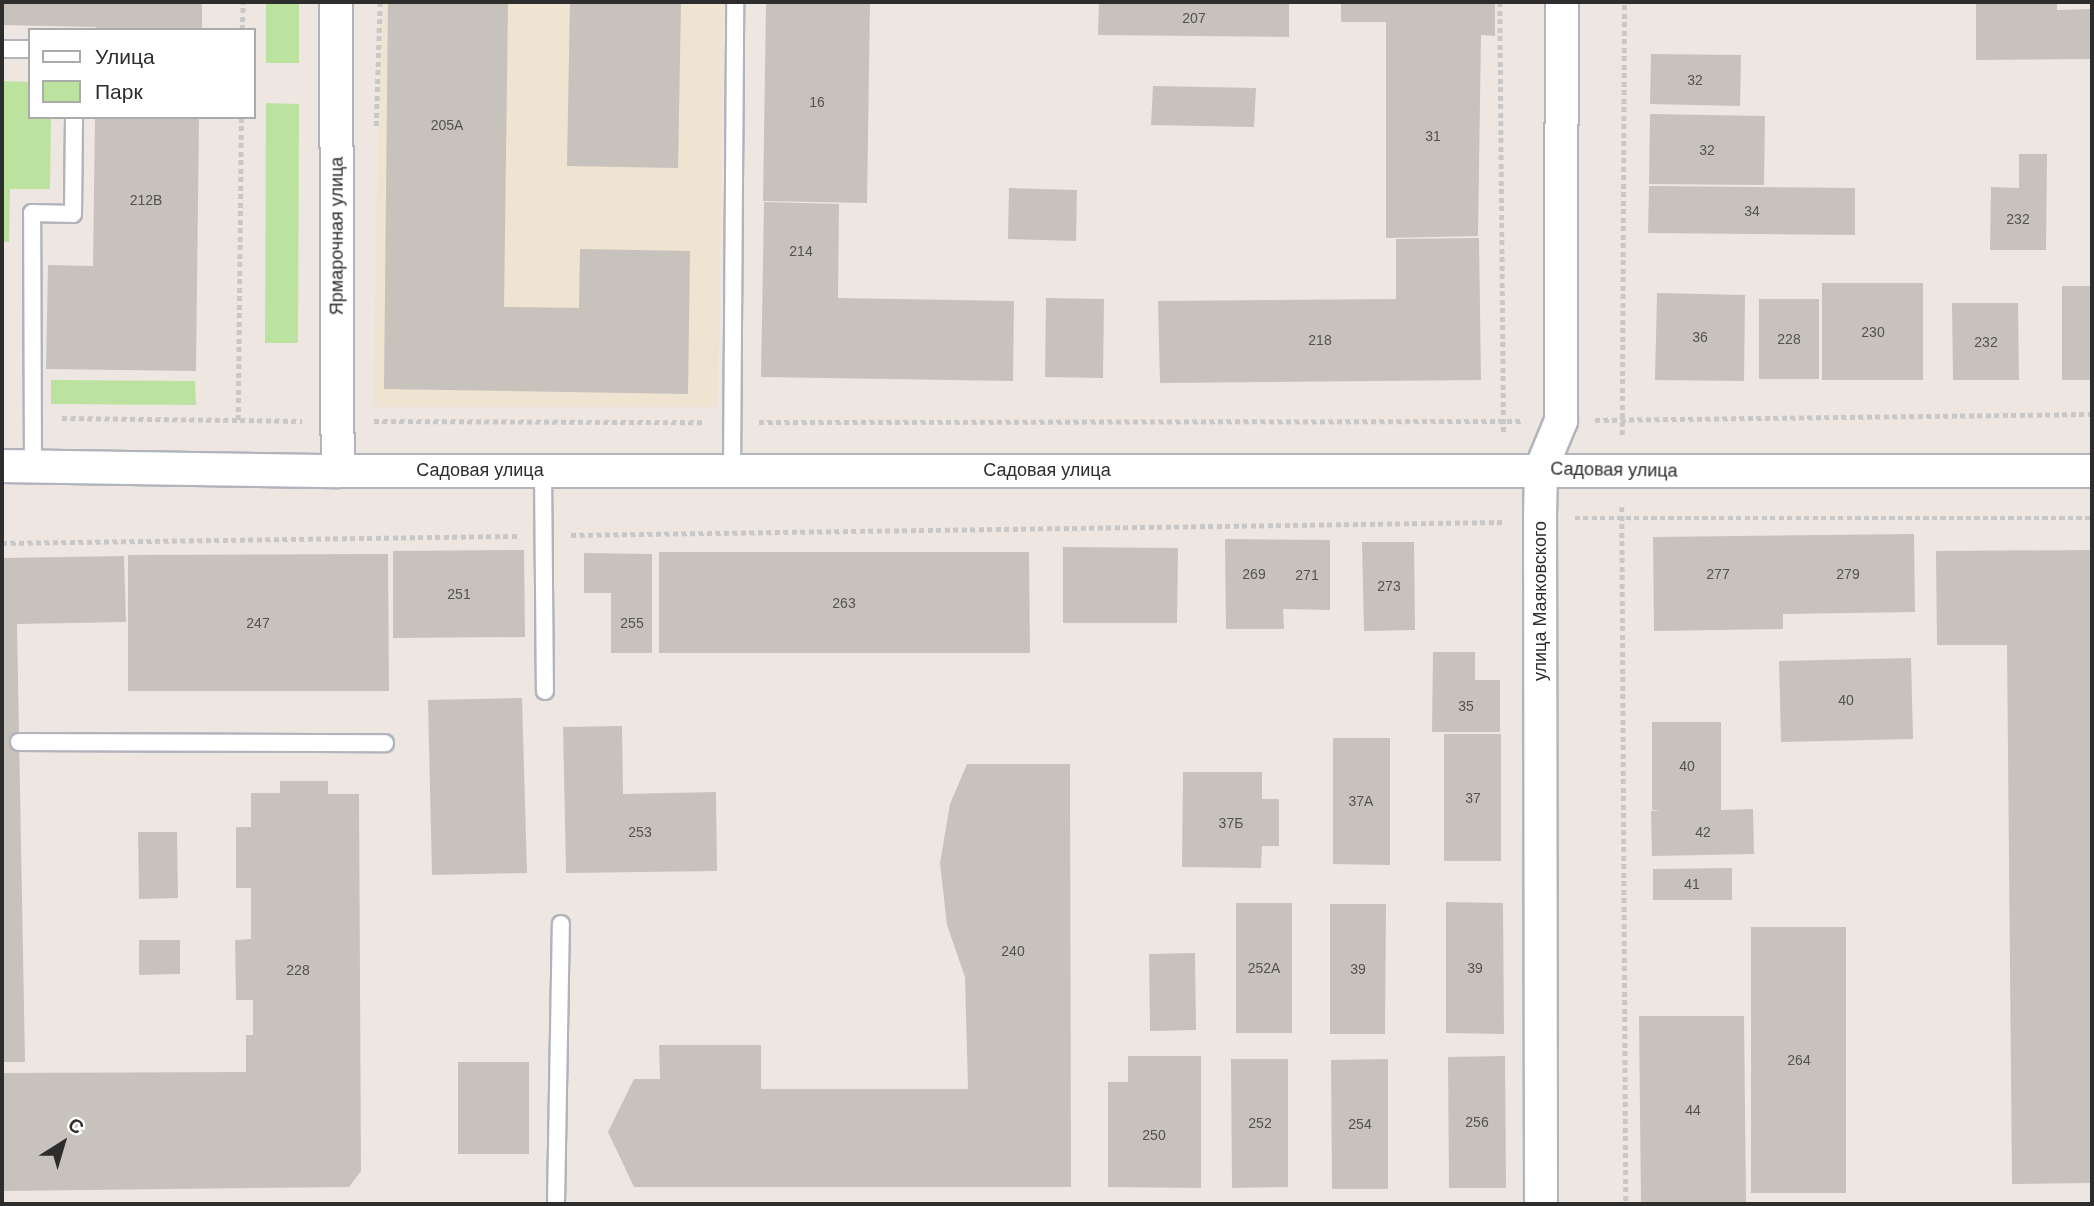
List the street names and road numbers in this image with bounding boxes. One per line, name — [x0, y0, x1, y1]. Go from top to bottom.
street label: Ярмарочная улица — [326, 157, 348, 315]
street label: Садовая улица — [1550, 458, 1678, 482]
street label: Садовая улица — [416, 459, 544, 481]
street label: Садовая улица — [983, 459, 1111, 481]
street label: улица Маяковского — [1529, 521, 1551, 681]

